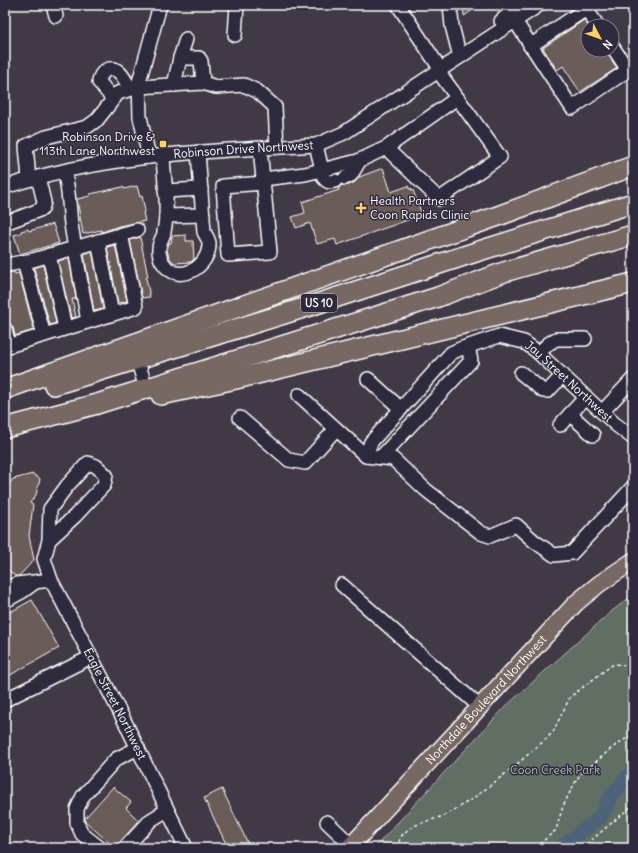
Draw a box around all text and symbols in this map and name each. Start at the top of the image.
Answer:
north arrow [580,18,620,58]
text: N [600,37,615,52]
place label: Robinson Drive & 113th Lane Northwest [39,129,155,158]
street label: Robinson Drive Northwest [173,137,314,161]
marker: Robinson Drive & 113th Lane Northwest [158,139,168,149]
place label: Health Partners Coon Rapids Clinic [370,193,469,222]
marker: Health Partners Coon Rapids Clinic [355,202,367,214]
road number: US 10 [301,294,337,312]
street label: Jay Street Northwest [522,337,616,425]
street label: Northdale Boulevard Northwest [422,632,550,767]
street label: Eagle Street Northwest [81,645,150,762]
park label: Coon Creek Park [510,762,600,777]

